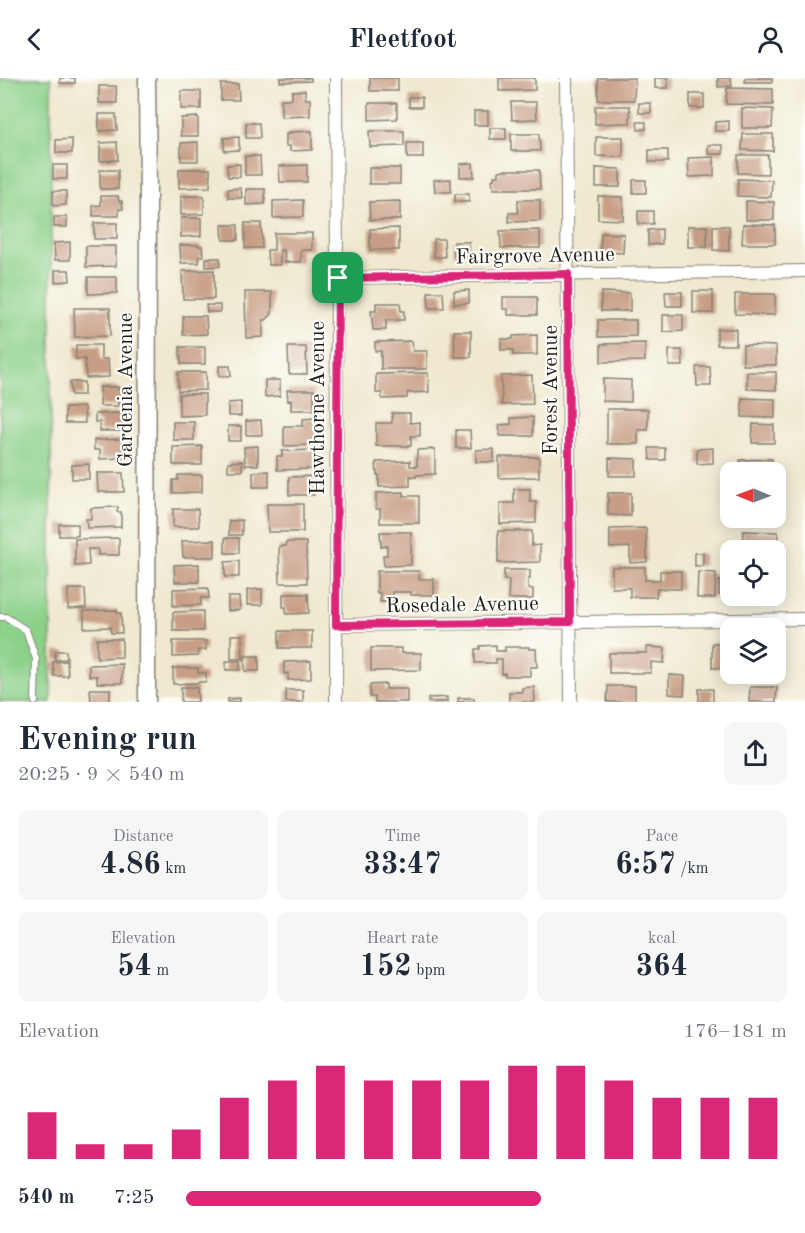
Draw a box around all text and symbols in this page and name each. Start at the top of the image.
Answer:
icon: back [18,23,51,56]
icon: person [754,23,787,56]
text: Fleetfoot [348,26,457,53]
street label: Fairgrove Avenue [455,245,615,268]
pin [312,252,363,303]
icon: arrive [321,261,354,294]
street label: Gardenia Avenue [116,313,137,467]
street label: Hawthorne Avenue [308,321,329,495]
street label: Forest Avenue [541,325,562,455]
north arrow [720,462,786,528]
map controls [720,462,786,684]
button: locate [720,540,786,606]
street label: Rosedale Avenue [385,594,539,617]
button: layers [720,618,786,684]
button: share [724,722,787,785]
text: Evening run [18,724,197,757]
text: 20:25 · 9 × 540 m [18,765,185,785]
text: Distance [113,829,173,845]
text: Time [385,829,420,845]
text: Pace [646,829,678,845]
text: 4.86 [100,850,161,880]
text: 33:47 [363,850,441,880]
text: 6:57 [615,850,676,880]
text: km [161,861,186,877]
text: /km [676,861,708,877]
text: Elevation [111,931,176,947]
text: Heart rate [367,931,438,947]
text: kcal [648,931,676,947]
text: 54 [117,952,152,982]
text: 152 [360,952,412,982]
text: 364 [636,952,688,982]
text: m [152,963,169,979]
text: bpm [412,963,445,979]
text: Elevation [18,1022,99,1042]
text: 176–181 m [684,1022,787,1042]
text: 540 m [18,1188,74,1208]
text: 7:25 [114,1188,154,1208]

